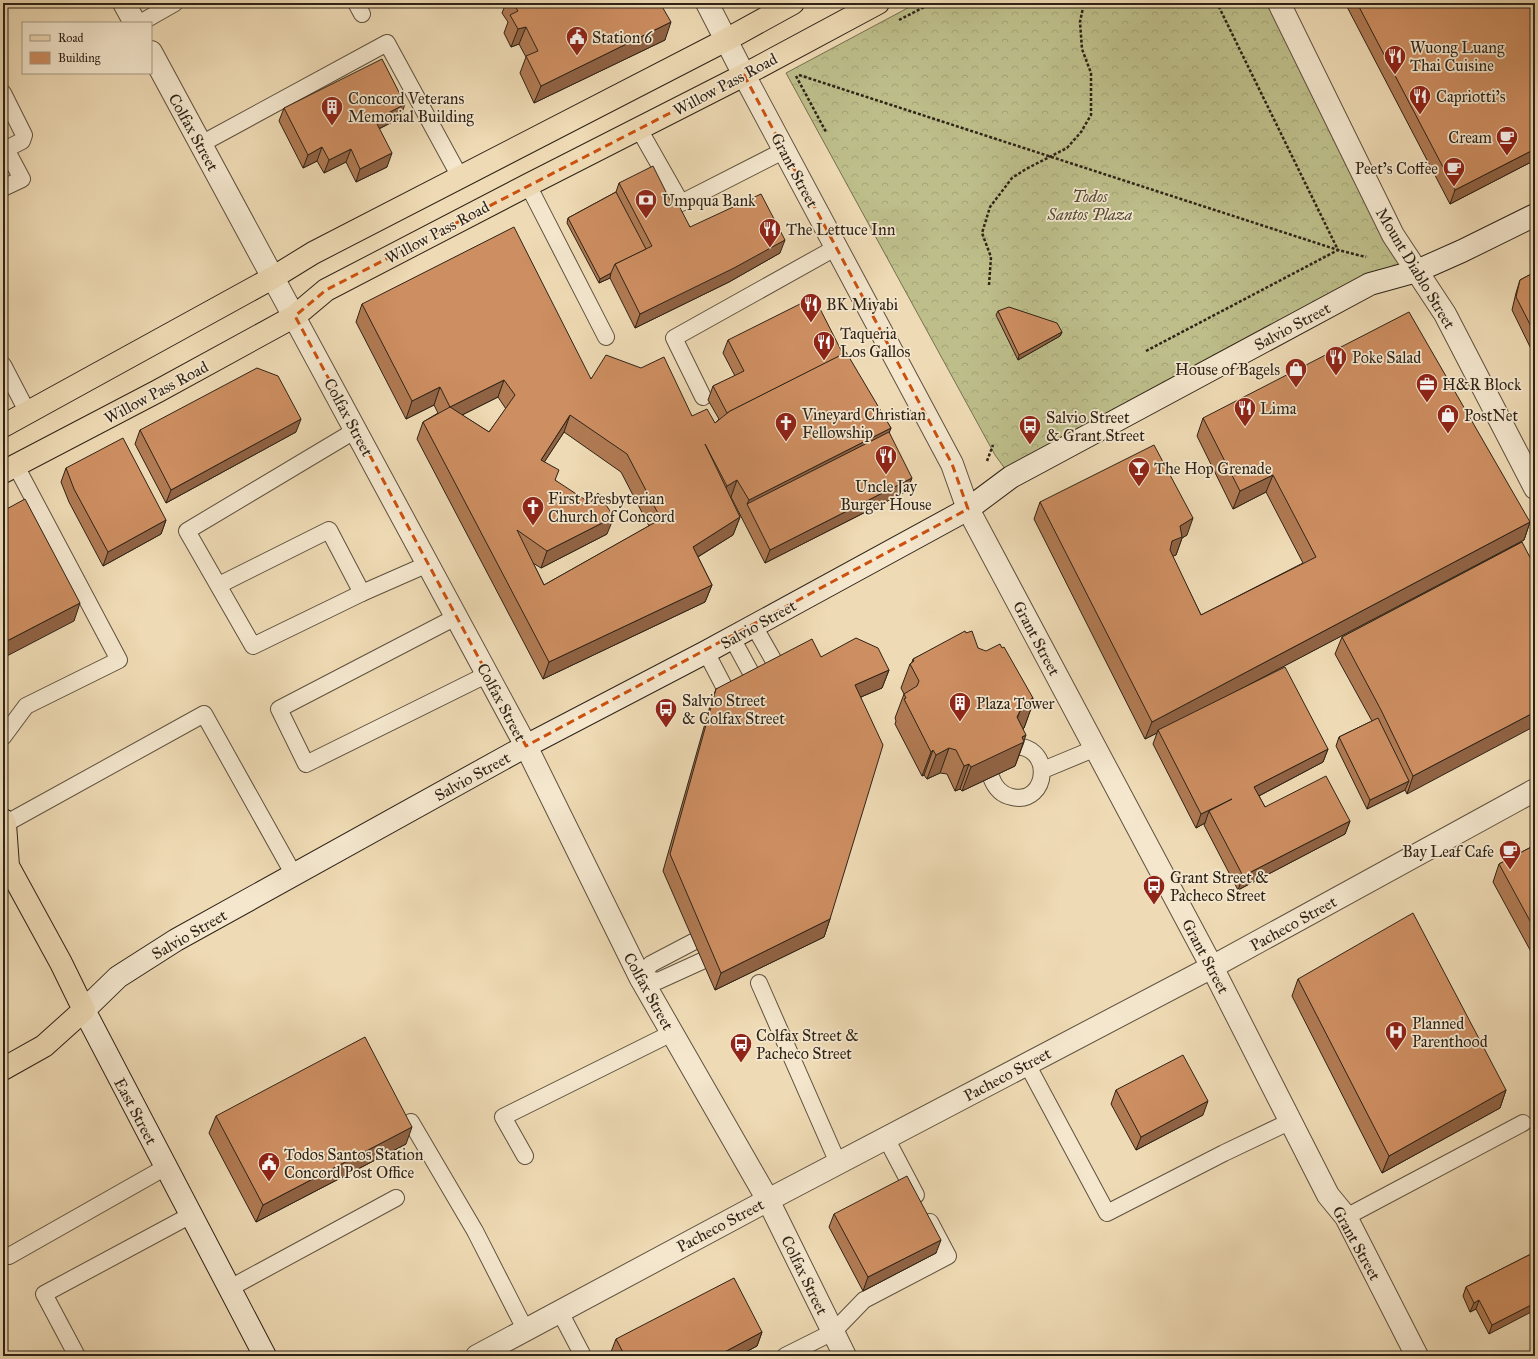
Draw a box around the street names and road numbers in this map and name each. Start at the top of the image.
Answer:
street label: Willow Pass Road [670,49,780,120]
street label: Colfax Street [164,90,223,175]
street label: Grant Street [767,130,822,211]
street label: Willow Pass Road [382,197,492,268]
street label: Mount Diablo Street [1372,204,1459,333]
street label: Salvio Street [1251,298,1334,354]
street label: Willow Pass Road [101,357,211,428]
street label: Colfax Street [320,375,377,460]
street label: Salvio Street [717,596,800,653]
street label: Grant Street [1009,598,1064,679]
street label: Colfax Street [473,660,530,745]
street label: Salvio Street [431,748,514,805]
street label: Pacheco Street [1247,892,1340,955]
street label: Salvio Street [148,905,230,964]
street label: Grant Street [1178,916,1233,997]
street label: Colfax Street [619,949,678,1034]
street label: Pacheco Street [960,1043,1054,1105]
street label: East Street [110,1075,161,1148]
street label: Pacheco Street [673,1194,767,1256]
street label: Grant Street [1328,1203,1385,1284]
street label: Colfax Street [777,1232,832,1318]

